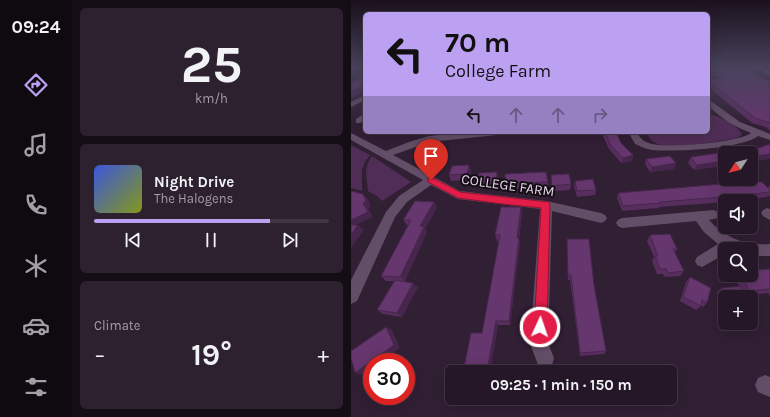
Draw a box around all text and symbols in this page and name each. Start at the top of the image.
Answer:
text: 09:24 [12,16,60,38]
text: 70 m [445,26,510,59]
icon: left [379,28,431,80]
text: 25 [181,34,242,95]
text: College Farm [445,60,551,82]
icon: directions [22,71,50,99]
text: km/h [195,91,228,106]
icon: left [463,104,485,126]
icon: ahead [505,104,527,126]
icon: ahead [547,104,569,126]
icon: right [589,104,611,126]
icon: music [22,131,50,159]
pin [414,139,448,180]
icon: arrive [420,145,442,167]
north arrow [718,146,758,186]
map controls [718,146,758,330]
street label: COLLEGE FARM [460,171,556,200]
text: Night Drive [154,173,234,191]
icon: phone [22,191,50,219]
text: The Halogens [154,191,233,206]
button: sound [718,194,758,234]
icon: previous [122,229,144,251]
icon: pause [200,229,222,251]
icon: next [279,229,301,251]
button: search [718,242,758,282]
icon: climate [22,252,50,280]
button: + [718,290,758,330]
position arrow [519,306,561,348]
icon: car [22,312,50,340]
text: Climate [94,318,140,333]
text: 19° [191,337,232,373]
text: − [94,342,106,368]
text: + [317,342,329,368]
speed limit sign: 30 [363,353,415,405]
icon: filters [22,373,50,401]
text: 09:25 · 1 min · 150 m [490,376,632,394]

